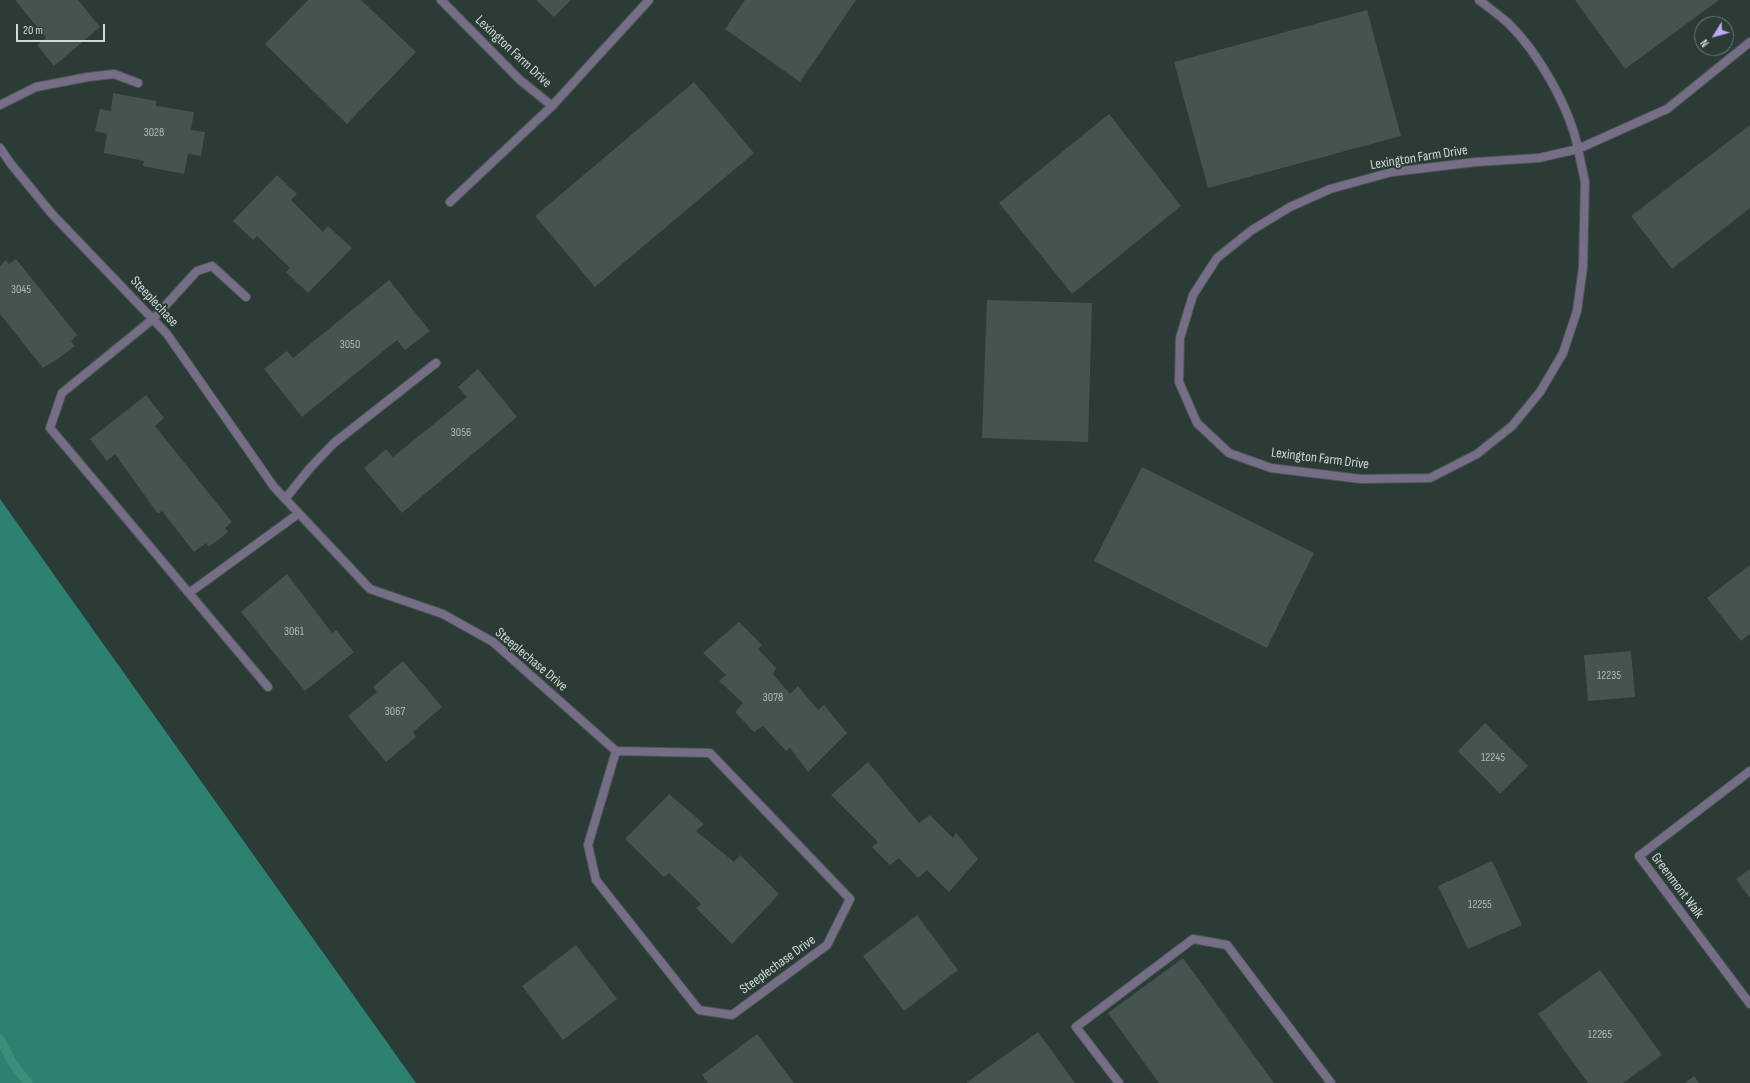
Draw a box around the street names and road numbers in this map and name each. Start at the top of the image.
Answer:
street label: Lexington Farm Drive [471,12,555,92]
street label: Lexington Farm Drive [1369,142,1469,174]
street label: Steeplechase [126,273,182,331]
street label: Lexington Farm Drive [1270,445,1370,473]
street label: Steeplechase Drive [491,625,571,695]
street label: Greenmont Walk [1647,850,1707,922]
street label: Steeplechase Drive [737,932,819,998]

